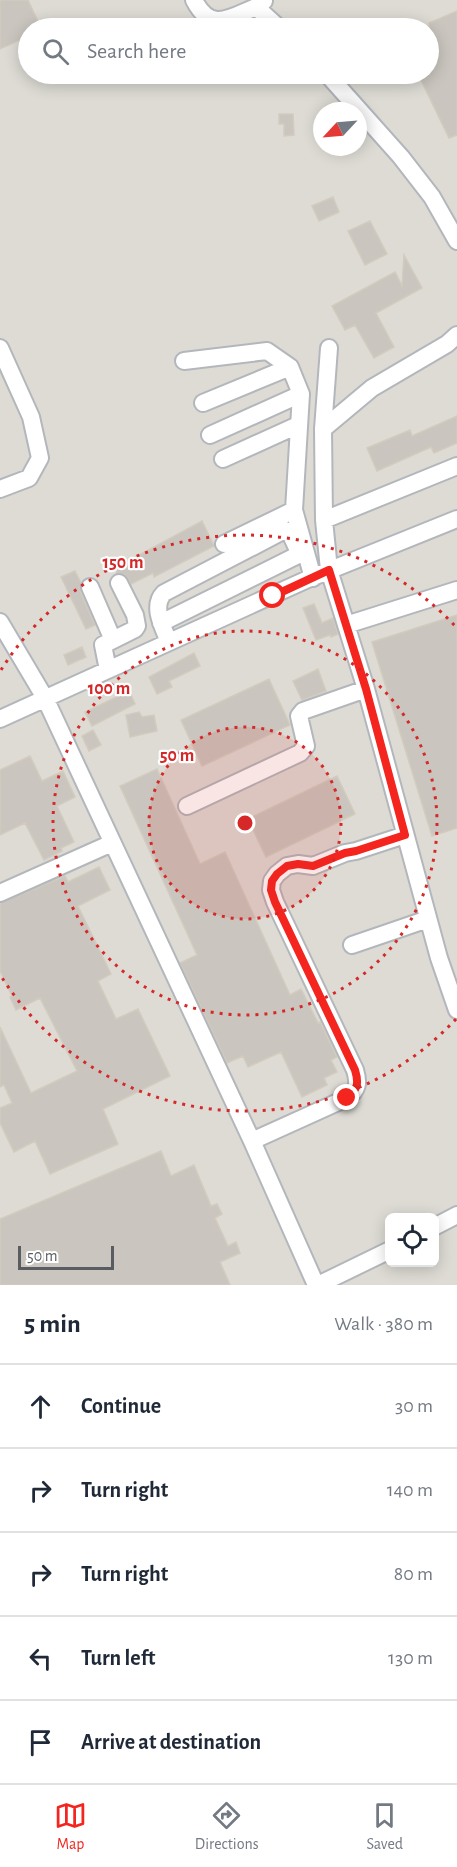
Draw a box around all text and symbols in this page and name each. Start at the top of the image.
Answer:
search box [18,18,439,84]
icon: search [39,35,72,68]
text: Search here [87,40,186,62]
north arrow [313,102,367,156]
text: 150 m [103,554,143,572]
route start [259,582,285,608]
text: 100 m [88,680,130,698]
text: 50 m [160,747,194,765]
centre of rings [235,813,255,833]
route end [333,1084,359,1110]
map controls [385,1213,439,1267]
button: locate [385,1213,439,1267]
scale bar [18,1243,114,1270]
text: 50 m [27,1248,58,1264]
text: 5 min [24,1311,81,1337]
text: Walk · 380 m [334,1314,433,1334]
icon: ahead [24,1390,57,1423]
text: Continue [81,1395,161,1417]
text: 30 m [395,1396,433,1416]
icon: right [24,1474,57,1507]
text: Turn right [81,1479,168,1501]
text: 140 m [387,1480,433,1500]
icon: right [24,1558,57,1591]
text: Turn right [81,1563,168,1585]
text: 80 m [394,1564,433,1584]
icon: left [24,1642,57,1675]
text: Turn left [81,1647,155,1669]
text: 130 m [388,1648,433,1668]
icon: arrive [24,1726,57,1759]
text: Arrive at destination [81,1731,261,1753]
tab: Map [54,1799,87,1854]
tab: Directions [195,1799,259,1854]
tab: Saved [366,1799,403,1854]

